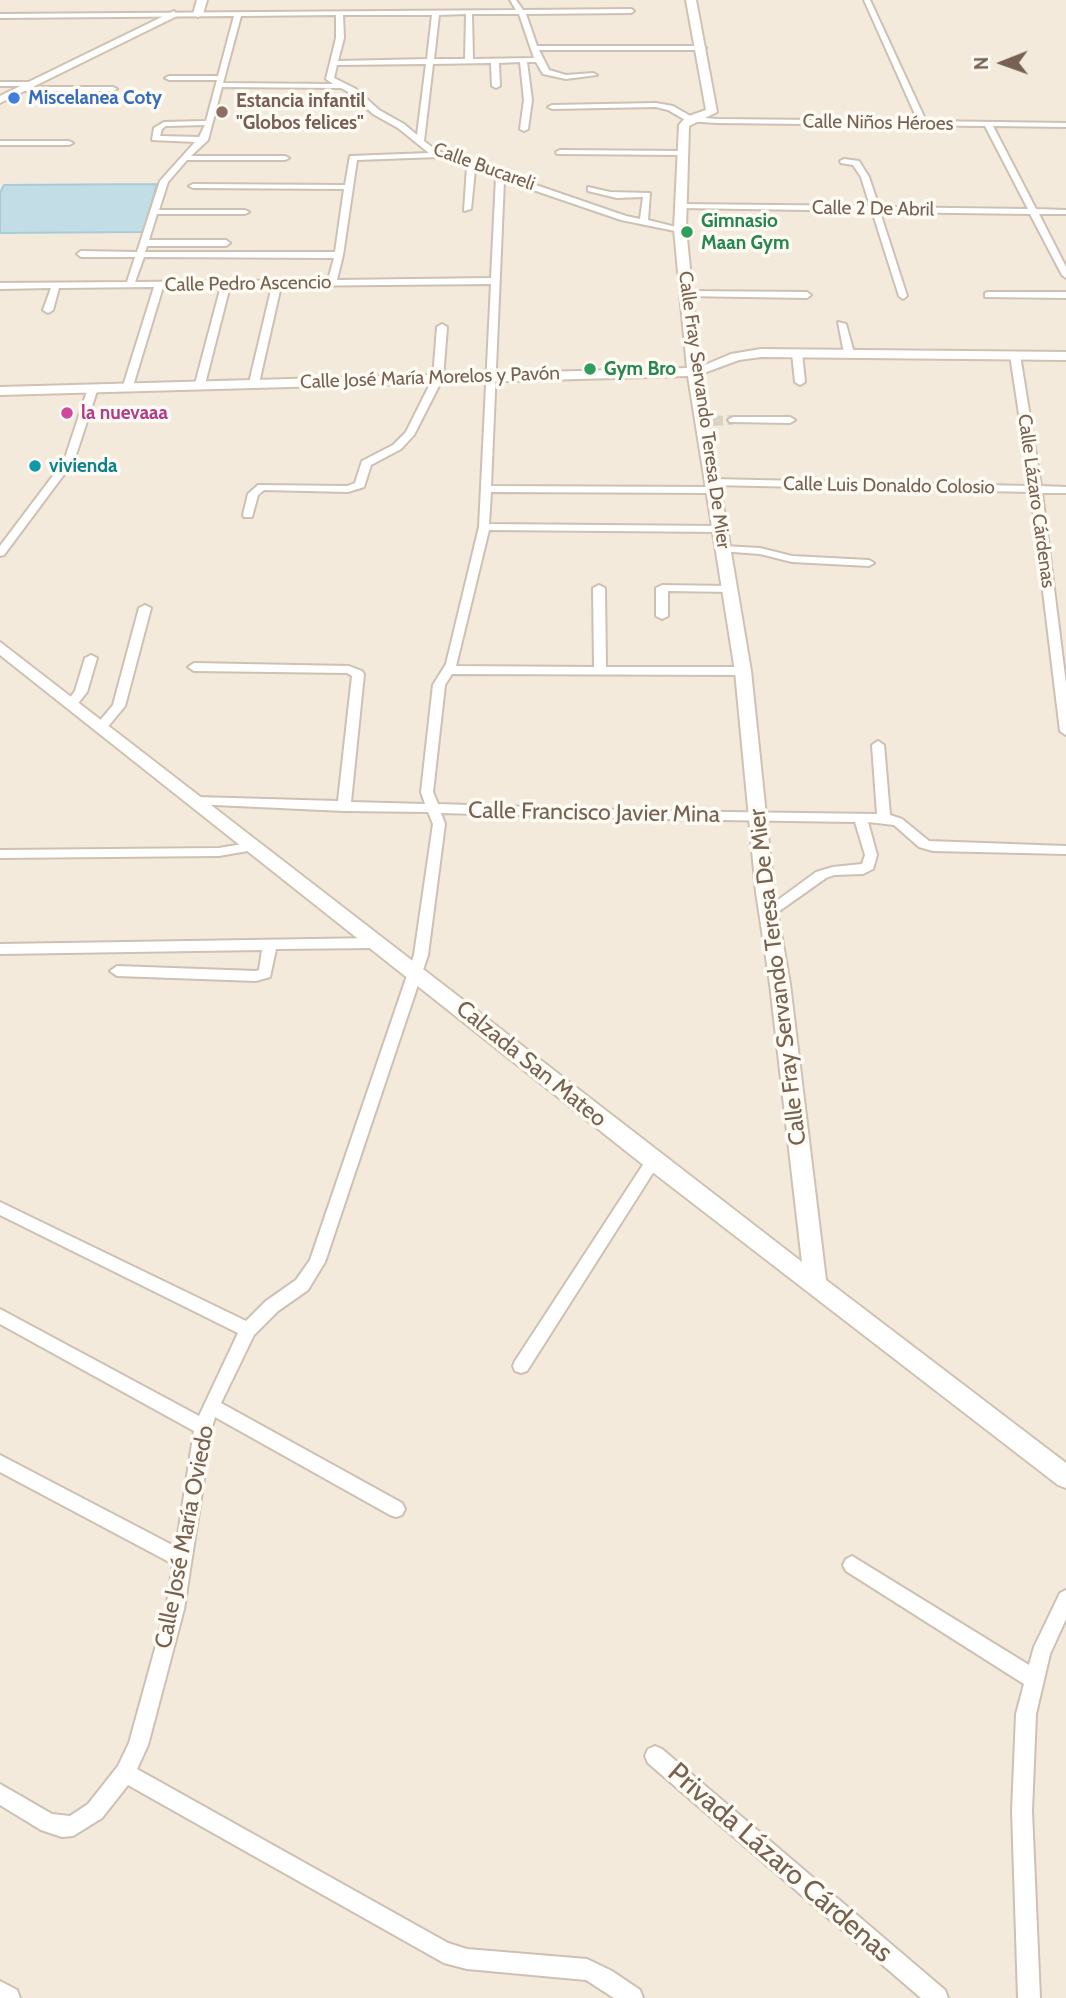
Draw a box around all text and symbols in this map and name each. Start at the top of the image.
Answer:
north arrow [968,28,1038,98]
text: N [970,56,993,70]
place label: Miscelanea Coty [28,87,162,109]
marker: Miscelanea Coty [6,90,22,106]
place label: Estancia infantil "Globos felices" [236,90,366,134]
marker: Estancia infantil "Globos felices" [214,104,230,120]
street label: Calle Niños Héroes [802,110,954,136]
street label: Calle Bucareli [430,138,538,196]
street label: Calle 2 De Abril [812,197,934,221]
place label: Gimnasio Maan Gym [701,210,790,254]
marker: Gimnasio Maan Gym [679,224,695,240]
street label: Calle Fray Servando Teresa De Mier [673,270,735,550]
street label: Calle Pedro Ascencio [165,271,331,297]
place label: Gym Bro [604,358,676,380]
marker: Gym Bro [582,361,598,377]
street label: Calle José María Morelos y Pavón [300,362,560,394]
place label: la nuevaaa [81,402,168,424]
marker: la nuevaaa [59,405,75,421]
street label: Calle Lázaro Cárdenas [1013,413,1059,589]
place label: vivienda [49,455,118,477]
marker: vivienda [27,458,43,474]
street label: Calle Luis Donaldo Colosio [783,473,995,499]
street label: Calle Francisco Javier Mina [468,797,720,829]
street label: Calle Fray Servando Teresa De Mier [744,807,812,1147]
street label: Calzada San Mateo [450,995,612,1133]
street label: Calle José María Oviedo [150,1423,220,1651]
street label: Privada Lázaro Cárdenas [661,1756,899,1970]

